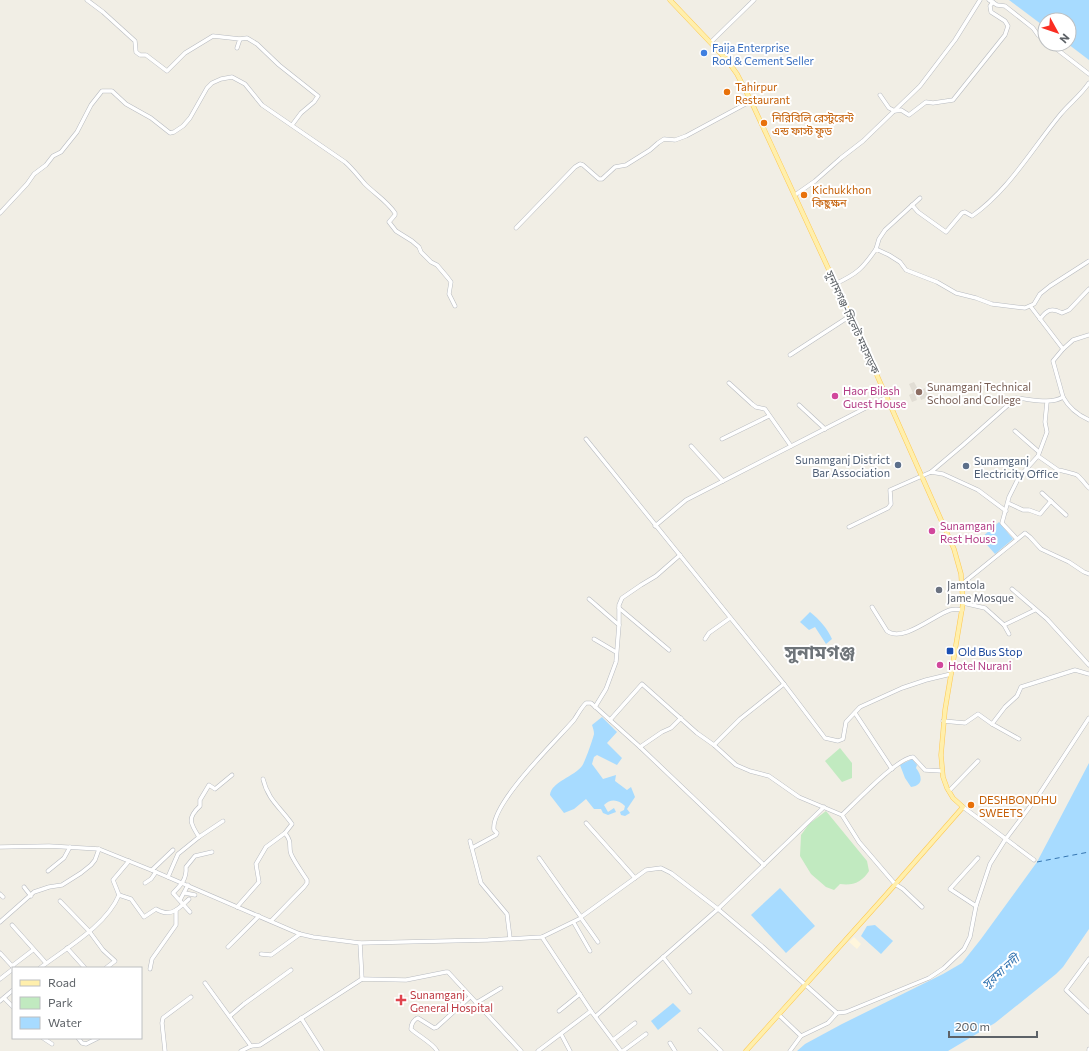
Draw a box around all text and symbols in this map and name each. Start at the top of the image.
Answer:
north arrow [1037,12,1077,52]
text: N [1057,31,1073,46]
place label: Faija Enterprise Rod & Cement Seller [712,41,815,67]
marker: Faija Enterprise Rod & Cement Seller [699,48,709,58]
place label: Tahirpur Restaurant [735,80,791,106]
marker: Tahirpur Restaurant [722,87,732,97]
place label: নিরিবিলি রেস্টুরেন্ট এন্ড ফাস্ট ফুড [771,111,855,138]
marker: নিরিবিলি রেস্টুরেন্ট এন্ড ফাস্ট ফুড [759,118,769,128]
place label: Kichukkhon কিছুক্ষন [811,183,871,209]
marker: Kichukkhon কিছুক্ষন [799,190,809,200]
street label: সুনামগঞ্জ-সিলেট মহাসড়ক [822,267,883,376]
place label: Sunamganj Technical School and College [927,380,1031,406]
place label: Haor Bilash Guest House [843,384,907,410]
marker: Sunamganj Technical School and College [914,387,924,397]
marker: Haor Bilash Guest House [830,391,840,401]
place label: Sunamganj District Bar Association [795,453,890,479]
place label: Sunamganj Electricity Office [974,454,1059,480]
marker: Sunamganj District Bar Association [893,460,903,470]
marker: Sunamganj Electricity Office [961,461,971,471]
place label: Sunamganj Rest House [940,519,996,545]
marker: Sunamganj Rest House [927,526,937,536]
place label: Jamtola Jame Mosque [947,578,1014,605]
marker: Jamtola Jame Mosque [934,585,944,595]
district label: সুনামগঞ্জ [784,640,855,664]
place label: Old Bus Stop [958,645,1022,658]
marker: Old Bus Stop [945,646,955,656]
place label: Hotel Nurani [948,659,1012,672]
marker: Hotel Nurani [935,660,945,670]
place label: DESHBONDHU SWEETS [979,793,1057,819]
marker: DESHBONDHU SWEETS [966,800,976,810]
water label: সুরমা নদী [979,949,1024,992]
legend [12,967,142,1039]
text: Road [48,975,76,989]
place label: Sunamganj General Hospital [410,988,493,1014]
marker: Sunamganj General Hospital [395,994,407,1006]
text: Park [48,995,74,1009]
scale bar [949,1013,1037,1039]
text: Water [48,1015,82,1029]
text: 200 m [955,1019,990,1033]

